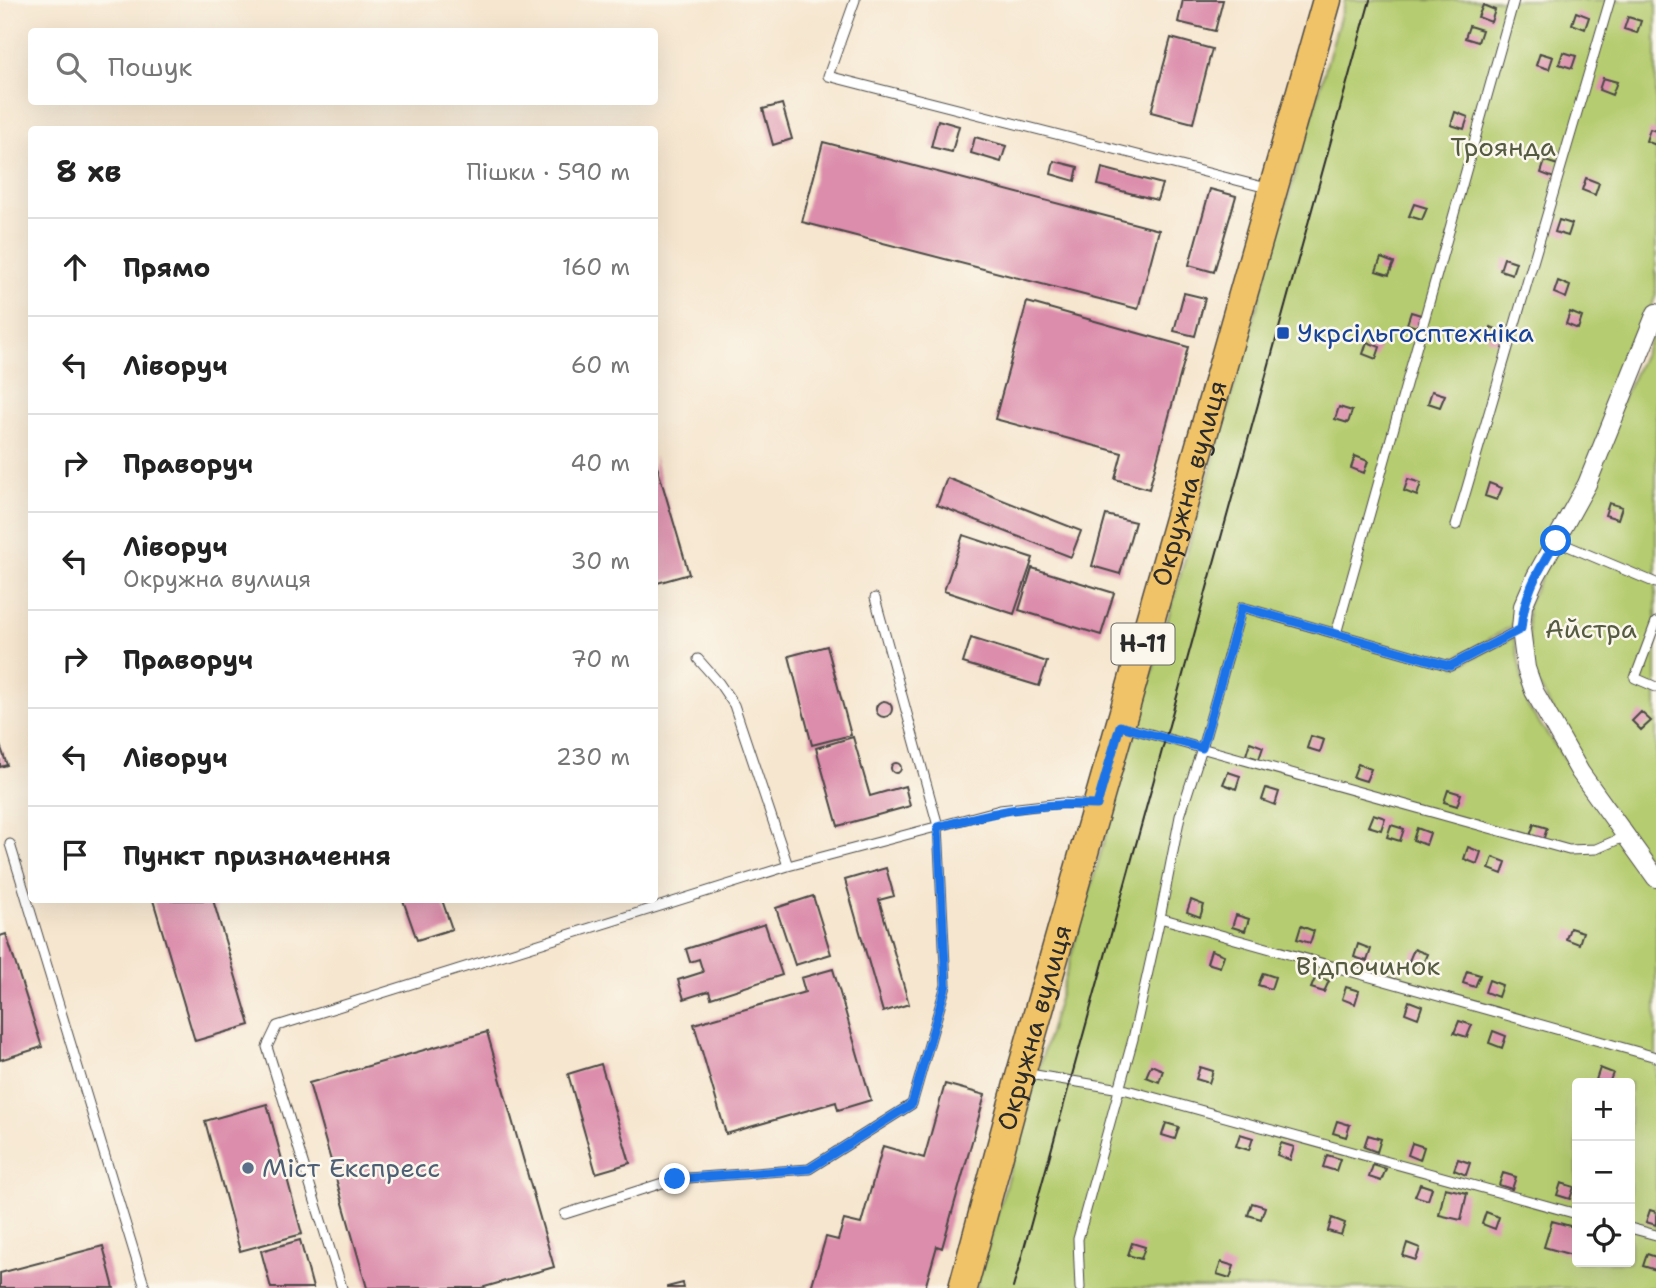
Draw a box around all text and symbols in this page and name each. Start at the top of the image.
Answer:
search box [28,28,658,105]
icon: search [52,48,90,86]
text: Пошук [108,49,192,84]
park label: Троянда [1450,129,1556,164]
text: 8 хв [56,151,121,192]
text: Пішки · 590 m [467,157,630,187]
icon: ahead [56,248,94,286]
text: Прямо [123,250,211,285]
text: 160 m [562,252,630,282]
place label: Укрсільгосптехніка [1297,315,1534,350]
marker: Укрсільгосптехніка [1275,325,1291,341]
icon: left [56,346,94,384]
text: Ліворуч [123,348,228,383]
text: 60 m [571,350,630,380]
street label: Окружна вулиця [1143,376,1235,590]
icon: right [56,444,94,482]
text: Праворуч [123,446,253,481]
text: 40 m [570,448,630,478]
route start [1540,525,1571,556]
text: Ліворуч [123,529,228,564]
icon: left [56,542,94,580]
text: 30 m [571,546,630,576]
text: Окружна вулиця [123,564,311,594]
park label: Айстра [1545,611,1637,646]
road number: Н-11 [1112,624,1174,664]
icon: right [56,640,94,678]
text: Праворуч [123,642,253,677]
text: 70 m [571,644,630,674]
icon: left [56,738,94,776]
text: Ліворуч [123,740,228,775]
text: 230 m [556,742,630,772]
icon: arrive [56,836,94,874]
text: Пункт призначення [123,838,391,873]
street label: Окружна вулиця [988,920,1079,1134]
park label: Відпочинок [1296,948,1441,983]
map controls [1572,1078,1635,1267]
button: + [1572,1078,1635,1141]
button: − [1572,1141,1635,1204]
place label: Міст Експресс [262,1150,440,1185]
marker: Міст Експресс [240,1160,256,1176]
route end [659,1163,690,1194]
button: locate [1572,1204,1635,1267]

